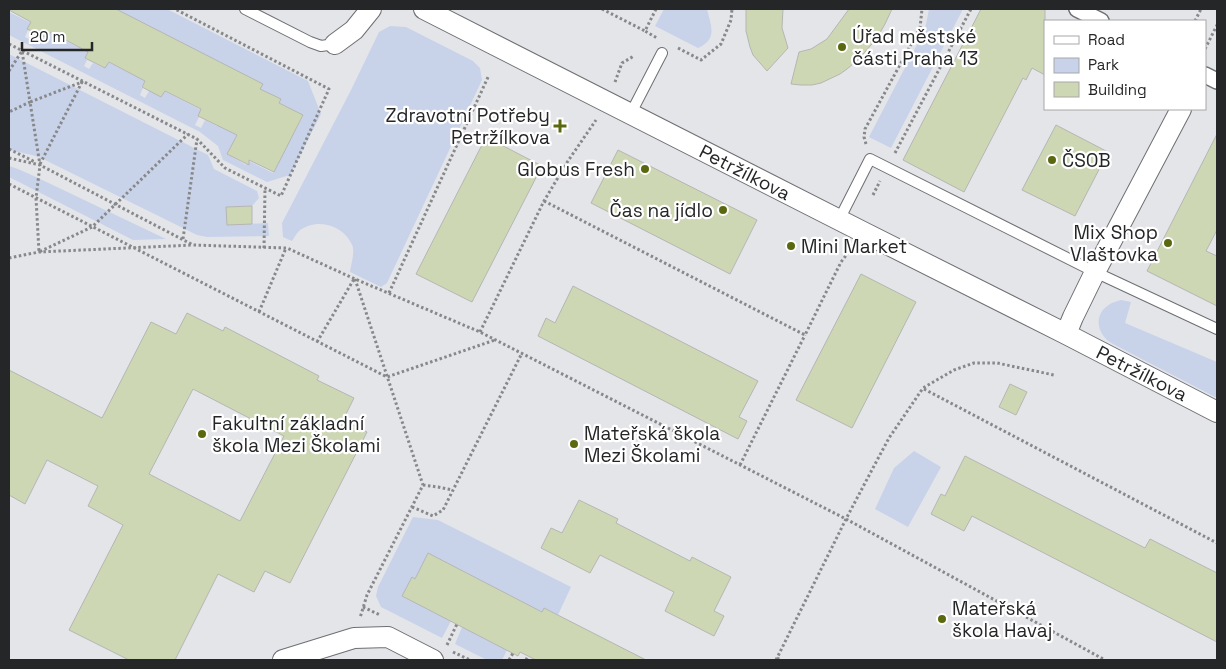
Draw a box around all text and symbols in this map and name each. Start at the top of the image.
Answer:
scale bar [22,20,92,52]
legend [1044,20,1206,110]
place label: Úřad městské části Praha 13 [852,24,978,71]
text: 20 m [30,27,65,46]
text: Road [1088,30,1125,49]
marker: Úřad městské části Praha 13 [836,41,848,53]
text: Park [1088,55,1119,74]
text: Building [1088,80,1147,99]
place label: Zdravotní Potřeby Petržílkova [386,103,550,150]
marker: Zdravotní Potřeby Petržílkova [554,120,566,132]
street label: Petržílkova [695,139,795,206]
place label: ČSOB [1062,148,1111,173]
marker: ČSOB [1046,154,1058,166]
place label: Globus Fresh [517,157,635,182]
marker: Globus Fresh [639,163,651,175]
place label: Čas na jídlo [610,198,713,223]
marker: Čas na jídlo [717,204,729,216]
place label: Mix Shop Vlaštovka [1070,220,1158,267]
place label: Mini Market [801,234,907,259]
marker: Mix Shop Vlaštovka [1162,237,1174,249]
marker: Mini Market [785,240,797,252]
street label: Petržílkova [1092,340,1192,407]
place label: Fakultní základní škola Mezi Školami [212,411,380,458]
place label: Mateřská škola Mezi Školami [584,421,720,468]
marker: Fakultní základní škola Mezi Školami [196,428,208,440]
marker: Mateřská škola Mezi Školami [568,438,580,450]
place label: Mateřská škola Havaj [952,596,1052,643]
marker: Mateřská škola Havaj [936,613,948,625]

